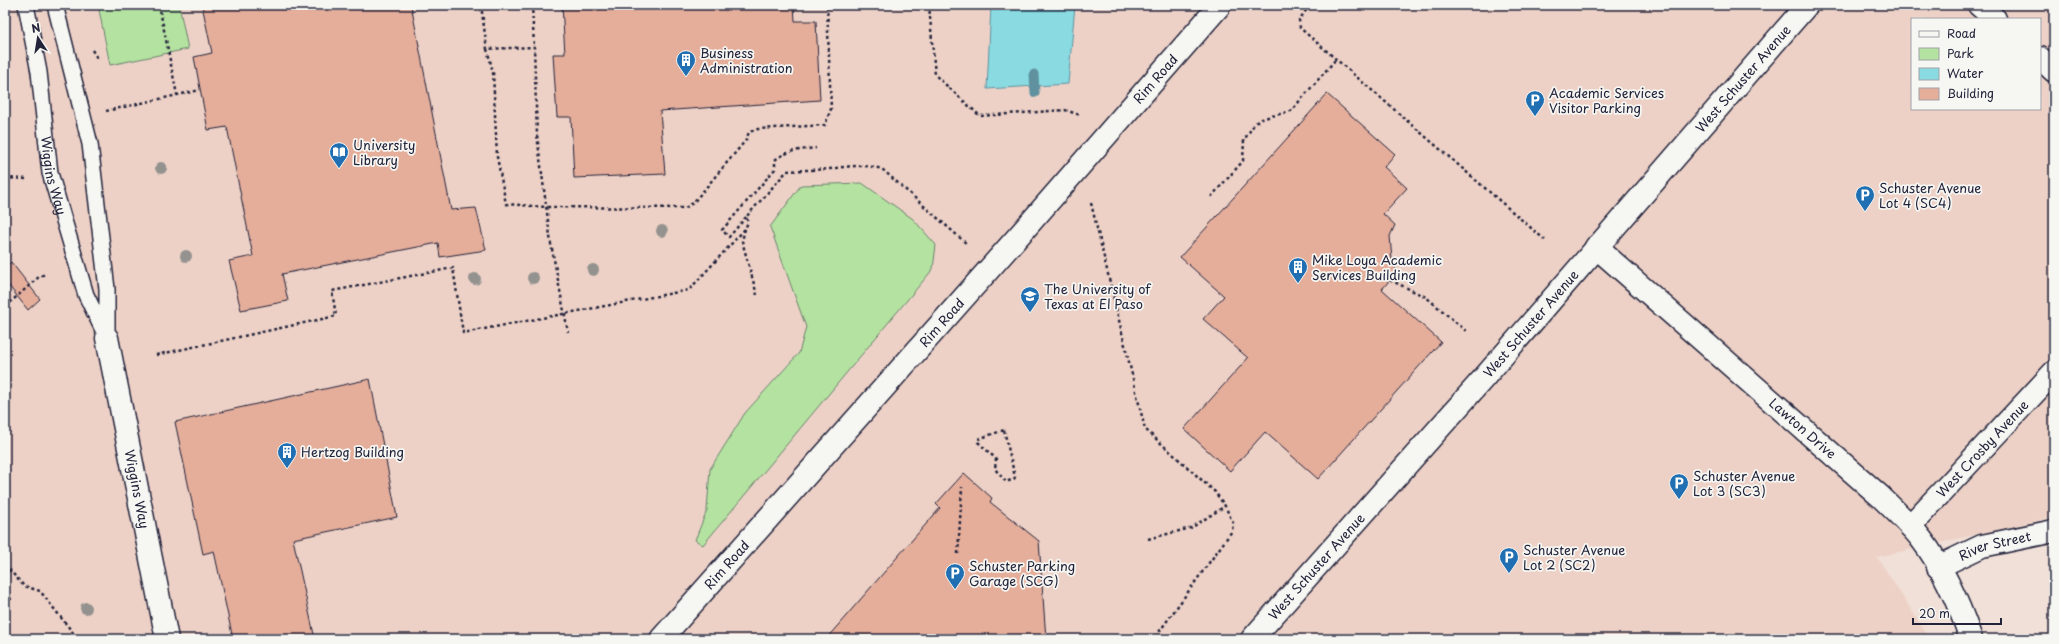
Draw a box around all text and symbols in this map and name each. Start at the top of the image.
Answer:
north arrow [18,18,58,58]
text: N [30,18,42,37]
legend [1911,18,2041,110]
street label: West Schuster Avenue [1691,20,1795,136]
text: Road [1947,24,1976,42]
place label: Business Administration [700,43,793,77]
text: Park [1947,44,1974,62]
building icon: Business Administration [675,49,697,77]
street label: Rim Road [1128,50,1182,108]
text: Water [1947,64,1984,82]
place label: Academic Services Visitor Parking [1549,83,1664,117]
text: Building [1947,84,1994,102]
parking icon: Academic Services Visitor Parking [1524,89,1546,117]
street label: Wiggins Way [37,135,72,217]
place label: University Library [353,135,415,169]
library icon: University Library [328,141,350,169]
place label: Schuster Avenue Lot 4 (SC4) [1879,178,1981,212]
parking icon: Schuster Avenue Lot 4 (SC4) [1854,184,1876,212]
place label: Mike Loya Academic Services Building [1312,250,1442,284]
building icon: Mike Loya Academic Services Building [1287,256,1309,284]
street label: West Schuster Avenue [1478,265,1583,381]
place label: The University of Texas at El Paso [1044,279,1151,313]
school or university icon: The University of Texas at El Paso [1019,285,1041,313]
street label: Rim Road [914,294,968,351]
street label: Lawton Drive [1765,393,1841,463]
street label: West Crosby Avenue [1932,395,2032,501]
building icon: Hertzog Building [276,441,298,469]
place label: Hertzog Building [301,442,404,461]
street label: Wiggins Way [120,448,155,530]
place label: Schuster Avenue Lot 3 (SC3) [1693,466,1795,500]
parking icon: Schuster Avenue Lot 3 (SC3) [1668,472,1690,500]
street label: West Schuster Avenue [1263,509,1369,624]
street label: River Street [1955,526,2032,565]
street label: Rim Road [699,536,753,593]
place label: Schuster Avenue Lot 2 (SC2) [1523,540,1625,574]
parking icon: Schuster Avenue Lot 2 (SC2) [1498,546,1520,574]
place label: Schuster Parking Garage (SCG) [969,556,1075,590]
parking icon: Schuster Parking Garage (SCG) [944,562,966,590]
scale bar [1913,600,2001,626]
text: 20 m [1919,604,1950,622]

